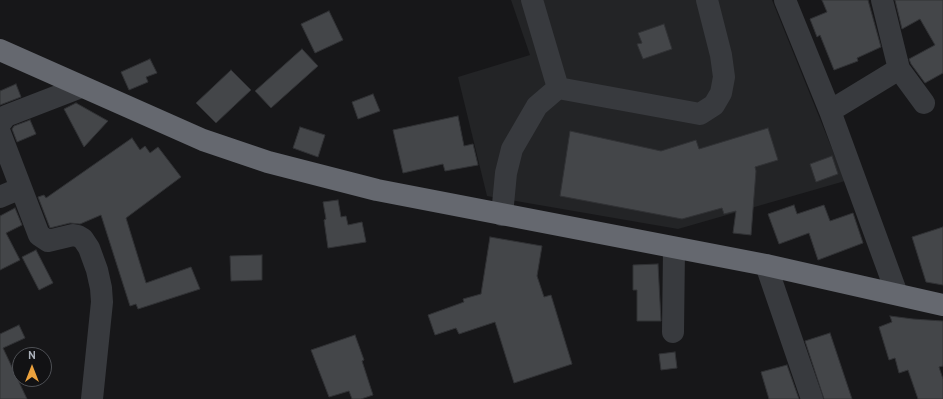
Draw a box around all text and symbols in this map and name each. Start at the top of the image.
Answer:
north arrow [12,347,52,387]
text: N [28,349,36,363]

